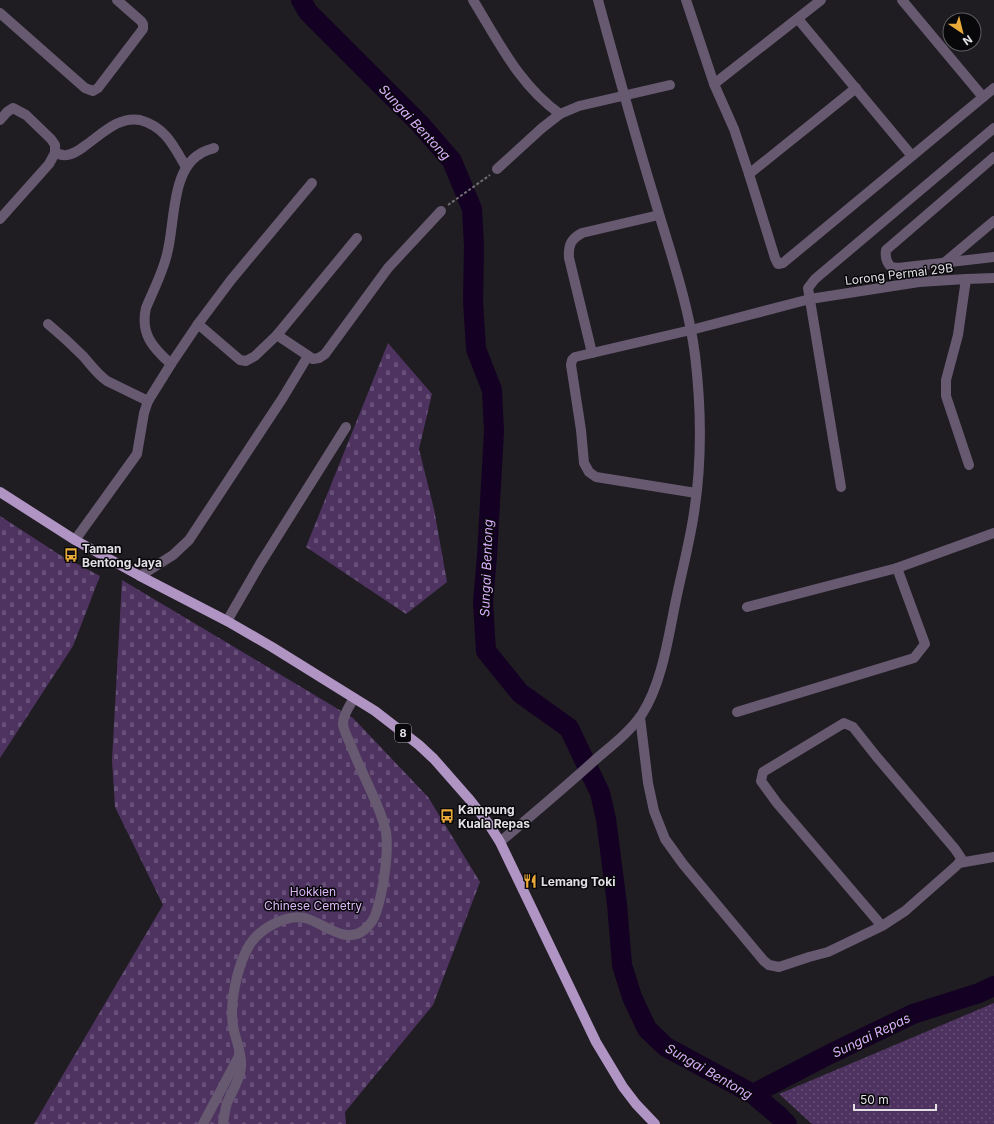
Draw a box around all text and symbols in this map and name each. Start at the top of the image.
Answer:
north arrow [942,12,982,52]
text: N [960,32,975,48]
water label: Sungai Bentong [376,81,454,163]
street label: Lorong Permai 29B [844,260,954,288]
water label: Sungai Bentong [476,519,496,617]
place label: Taman Bentong Jaya [82,541,162,570]
bus stop icon: Taman Bentong Jaya [63,547,79,563]
road number: 8 [395,724,411,742]
place label: Kampung Kuala Repas [458,802,530,831]
bus stop icon: Kampung Kuala Repas [439,808,455,824]
restaurant icon: Lemang Toki [522,873,538,889]
place label: Lemang Toki [541,874,615,889]
park label: Hokkien Chinese Cemetry [264,884,362,913]
water label: Sungai Repas [829,1009,913,1061]
water label: Sungai Bentong [663,1040,755,1102]
scale bar [854,1086,936,1112]
text: 50 m [860,1092,889,1107]

